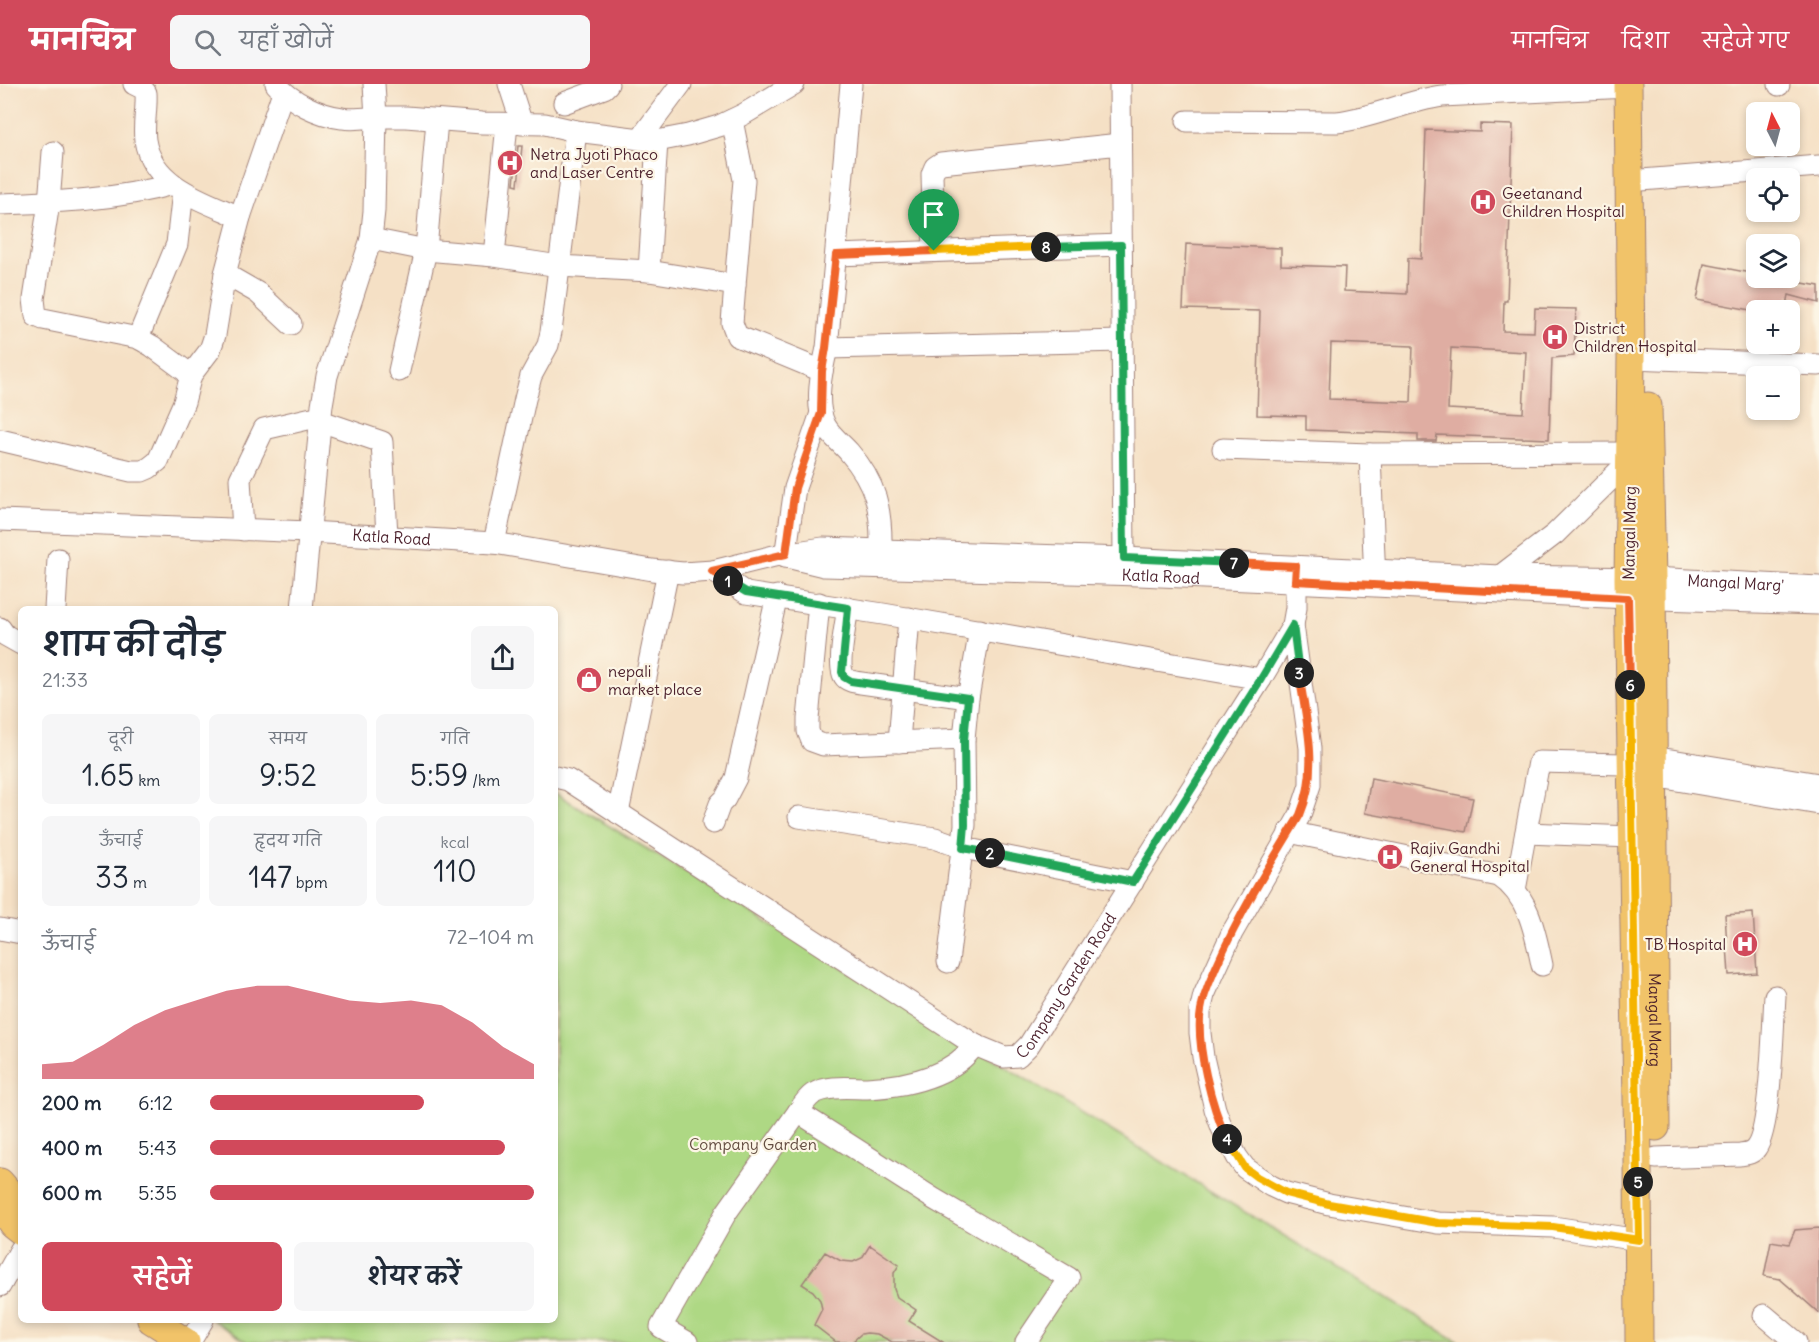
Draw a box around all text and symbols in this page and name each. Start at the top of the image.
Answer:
search box [170,15,590,69]
text: मानचित्र [30,22,134,58]
icon: search [191,26,224,59]
text: यहाँ खोजें [239,26,333,54]
text: मानचित्र [1511,27,1589,54]
text: दिशा [1622,27,1669,54]
text: सहेजे गए [1702,27,1789,54]
north arrow [1746,102,1800,156]
map controls [1746,102,1800,420]
place label: Netra Jyoti Phaco and Laser Centre [530,144,658,182]
hospital icon: Netra Jyoti Phaco and Laser Centre [495,148,525,178]
button: locate [1746,168,1800,222]
place label: Geetanand Children Hospital [1502,183,1625,221]
hospital icon: Geetanand Children Hospital [1468,187,1498,217]
pin [908,189,959,251]
icon: arrive [917,198,950,231]
pin: 8 [1031,232,1061,262]
button: layers [1746,234,1800,288]
text: 8 [1041,237,1051,257]
button: + [1746,300,1800,354]
place label: District Children Hospital [1574,318,1697,356]
hospital icon: District Children Hospital [1540,322,1570,352]
button: − [1746,366,1800,420]
street label: Mangal Marg [1618,486,1640,580]
street label: Katla Road [352,525,431,549]
pin: 7 [1219,548,1249,578]
text: 7 [1230,553,1238,573]
street label: Katla Road [1121,565,1200,588]
pin: 1 [713,566,743,596]
street label: Mangal Marg' [1687,570,1785,595]
text: 1 [725,571,731,591]
text: शाम की दौड़ [42,623,224,665]
button: share [471,626,534,689]
pin: 3 [1284,658,1314,688]
place label: nepali market place [608,661,702,699]
text: 3 [1294,663,1304,683]
shop icon: nepali market place [574,665,604,695]
text: 21:33 [42,667,88,692]
pin: 6 [1615,670,1645,700]
text: 6 [1625,675,1635,695]
text: दूरी [108,728,134,748]
text: समय [269,728,307,748]
text: गति [440,728,470,748]
text: 1.65 [82,756,134,794]
text: 9:52 [259,756,317,794]
text: 5:59 [410,756,468,794]
text: km [134,770,160,790]
text: /km [468,770,500,790]
text: ऊँचाई [100,830,142,850]
text: हृदय गति [254,830,322,850]
text: kcal [441,832,469,852]
pin: 2 [975,838,1005,868]
place label: Rajiv Gandhi General Hospital [1410,838,1530,876]
hospital icon: Rajiv Gandhi General Hospital [1375,842,1405,872]
text: 2 [986,843,994,863]
text: 110 [433,852,477,890]
text: 33 [95,858,129,896]
text: 147 [248,858,292,896]
text: m [129,872,147,892]
text: bpm [292,872,328,892]
street label: Company Garden Road [1012,909,1120,1062]
text: 72–104 m [447,924,534,949]
hospital icon: TB Hospital [1730,929,1760,959]
text: ऊँचाई [42,930,96,955]
place label: TB Hospital [1645,934,1726,954]
street label: Mangal Marg [1645,973,1666,1067]
text: 200 m [42,1090,102,1115]
text: 6:12 [138,1090,173,1115]
pin: 4 [1212,1124,1242,1154]
text: 4 [1222,1129,1232,1149]
park label: Company Garden [689,1134,817,1154]
text: 400 m [42,1135,102,1160]
text: 5:43 [138,1135,177,1160]
pin: 5 [1623,1167,1653,1197]
text: 5 [1633,1172,1643,1192]
text: 600 m [42,1180,102,1205]
text: 5:35 [138,1180,177,1205]
button: सहेजें [42,1242,282,1311]
button: शेयर करें [294,1242,534,1311]

